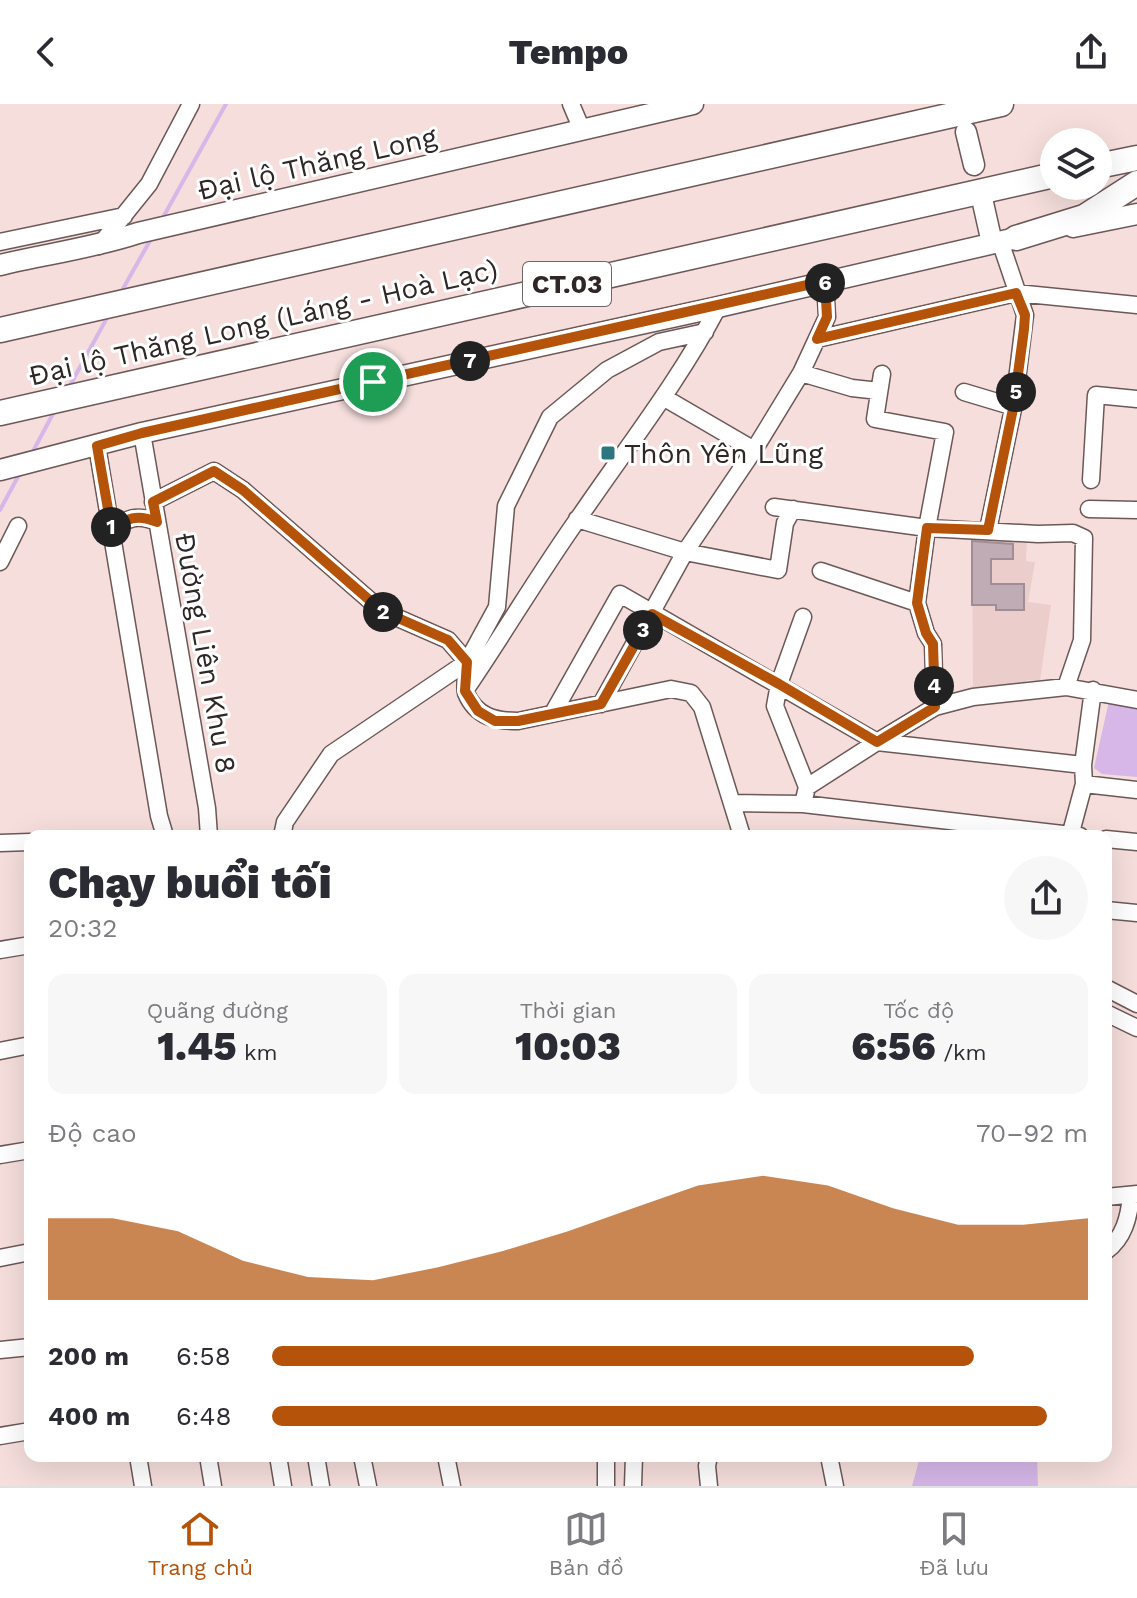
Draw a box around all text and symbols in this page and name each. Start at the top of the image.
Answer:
icon: back [24,30,68,74]
icon: share [1069,30,1113,74]
text: Tempo [509,31,628,73]
street label: Đại lộ Thăng Long [194,120,440,207]
map controls [1040,128,1112,200]
button: layers [1040,128,1112,200]
street label: Đại lộ Thăng Long (Láng - Hoà Lạc) [25,252,501,393]
road number: CT.03 [523,262,611,306]
pin: 6 [805,263,845,303]
text: 6 [818,270,832,295]
pin: 7 [450,341,490,381]
pin [339,348,407,416]
text: 7 [463,348,477,373]
icon: arrive [351,360,395,404]
pin: 5 [996,372,1036,412]
text: 5 [1010,379,1022,404]
place label: Thôn Yên Lũng [624,437,823,470]
marker: Thôn Yên Lũng [599,444,617,462]
pin: 1 [91,507,131,547]
text: 1 [106,514,116,539]
street label: Đường Liên Khu 8 [168,530,243,776]
pin: 2 [363,592,403,632]
text: 2 [376,599,390,624]
pin: 3 [623,610,663,650]
text: 3 [636,617,650,642]
pin: 4 [914,666,954,706]
text: 4 [927,673,941,698]
button: share [1004,856,1088,940]
text: Chạy buổi tối [48,857,332,909]
text: 20:32 [48,913,117,943]
text: Quãng đường [147,998,288,1023]
text: Thời gian [520,998,616,1023]
text: Tốc độ [883,998,954,1023]
text: 1.45 [157,1023,237,1070]
text: 10:03 [515,1023,621,1070]
text: 6:56 [851,1023,936,1070]
text: km [237,1040,278,1065]
text: /km [936,1040,986,1065]
text: Độ cao [48,1118,137,1148]
text: 70–92 m [976,1118,1088,1148]
text: 200 m [48,1341,129,1371]
text: 6:58 [176,1341,231,1371]
text: 400 m [48,1401,130,1431]
text: 6:48 [176,1401,231,1431]
tab: Trang chủ [148,1507,253,1580]
tab: Bản đồ [549,1507,624,1580]
tab: Đã lưu [920,1507,989,1580]

